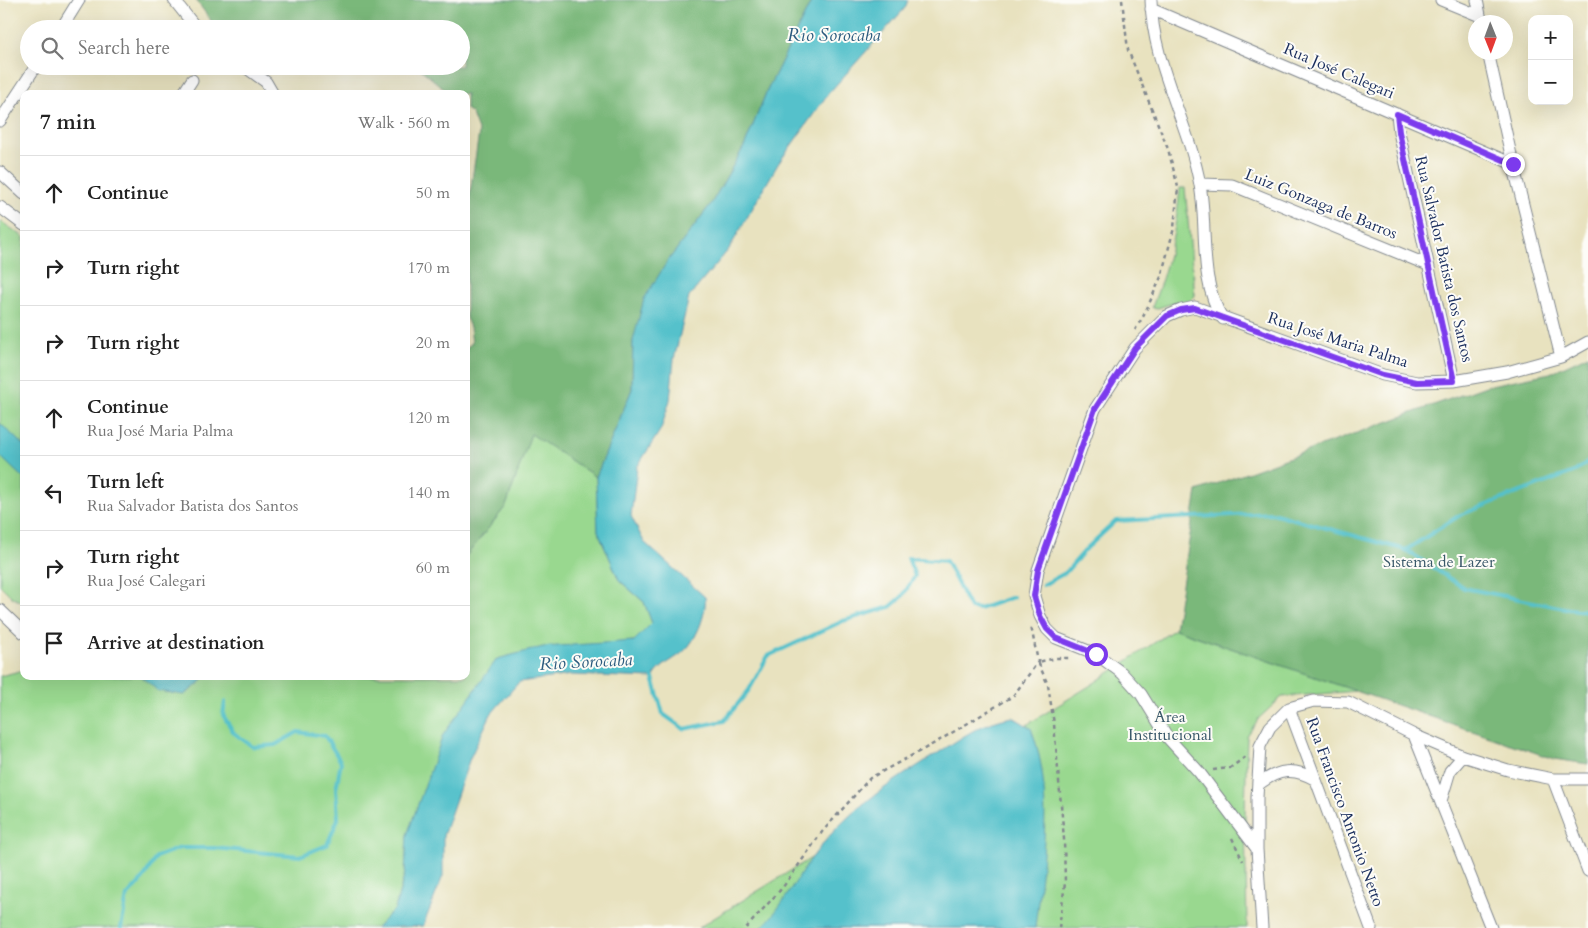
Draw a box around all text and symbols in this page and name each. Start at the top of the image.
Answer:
north arrow [1468,15,1513,60]
map controls [1528,15,1573,105]
button: + [1528,15,1573,60]
search box [20,20,470,75]
water label: Rio Sorocaba [787,23,881,48]
icon: search [38,34,66,62]
text: Search here [78,35,170,61]
street label: Rua José Calegari [1280,38,1398,105]
button: − [1528,60,1573,105]
text: 7 min [40,108,96,137]
text: Walk · 560 m [358,112,450,134]
route end [1502,153,1525,176]
street label: Rua Salvador Batista dos Santos [1410,154,1478,364]
street label: Luiz Gonzaga de Barros [1242,163,1400,245]
icon: ahead [40,179,68,207]
text: Continue [87,180,169,206]
text: 50 m [416,182,450,204]
icon: right [40,254,68,282]
text: Turn right [87,255,179,281]
text: 170 m [408,257,450,279]
street label: Rua José Maria Palma [1265,307,1411,373]
icon: right [40,329,68,357]
text: Turn right [87,330,179,356]
text: 20 m [416,332,450,354]
text: Continue [87,394,169,420]
icon: ahead [40,404,68,432]
text: 120 m [408,407,450,429]
text: Rua José Maria Palma [87,420,233,442]
text: Turn left [87,469,164,495]
icon: left [40,479,68,507]
text: 140 m [408,482,450,504]
text: Rua Salvador Batista dos Santos [87,495,298,517]
text: Turn right [87,544,179,570]
park label: Sistema de Lazer [1383,551,1495,573]
icon: right [40,554,68,582]
text: 60 m [416,557,450,579]
text: Rua José Calegari [87,570,206,592]
icon: arrive [40,629,68,657]
text: Arrive at destination [87,630,264,656]
route start [1085,643,1108,666]
water label: Rio Sorocaba [539,647,633,677]
park label: Área Institucional [1128,706,1212,746]
street label: Rua Francisco Antonio Netto [1300,714,1390,910]

